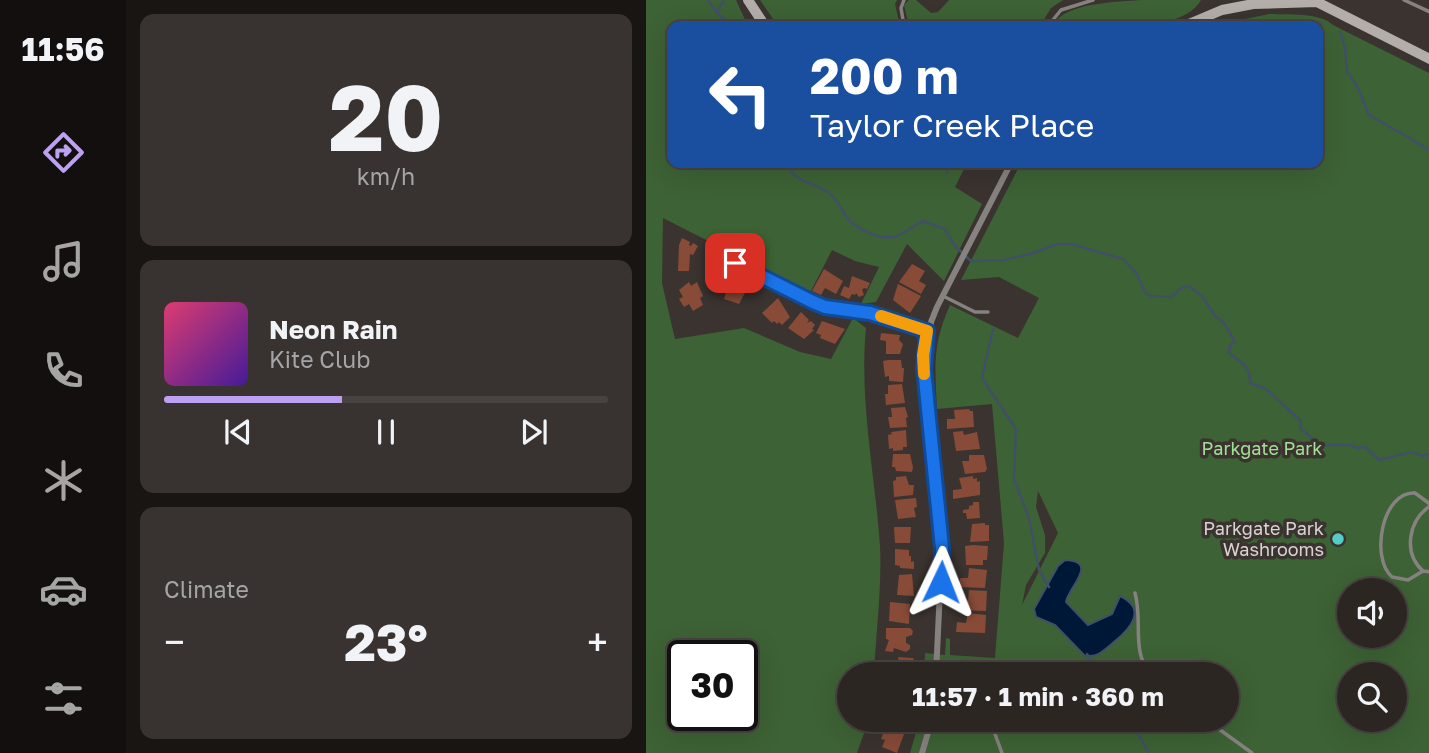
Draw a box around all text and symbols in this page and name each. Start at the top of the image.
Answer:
text: 11:56 [21,30,105,68]
text: 200 m [810,46,959,105]
icon: left [695,49,786,140]
text: 20 [329,62,443,171]
text: Taylor Creek Place [810,106,1094,144]
icon: directions [39,128,88,177]
text: km/h [357,162,415,190]
pin [705,233,765,293]
icon: music [39,237,88,286]
icon: arrive [716,244,754,282]
text: Neon Rain [269,314,398,345]
text: Kite Club [269,345,370,373]
icon: phone [39,346,88,395]
icon: previous [219,413,257,451]
icon: pause [367,413,405,451]
icon: next [515,413,553,451]
park label: Parkgate Park [1202,437,1322,459]
icon: climate [39,456,88,505]
place label: Parkgate Park Washrooms [1203,517,1324,560]
marker: Parkgate Park Washrooms [1330,531,1346,547]
position arrow [904,545,978,619]
icon: car [39,565,88,614]
text: Climate [164,575,249,603]
map controls [1337,578,1407,732]
button: sound [1337,578,1407,648]
text: 23° [344,610,428,672]
text: − [164,619,185,664]
text: + [587,619,608,664]
speed limit sign: 30 [667,640,758,731]
button: search [1337,662,1407,732]
icon: filters [39,674,88,723]
text: 11:57 · 1 min · 360 m [912,681,1164,712]

